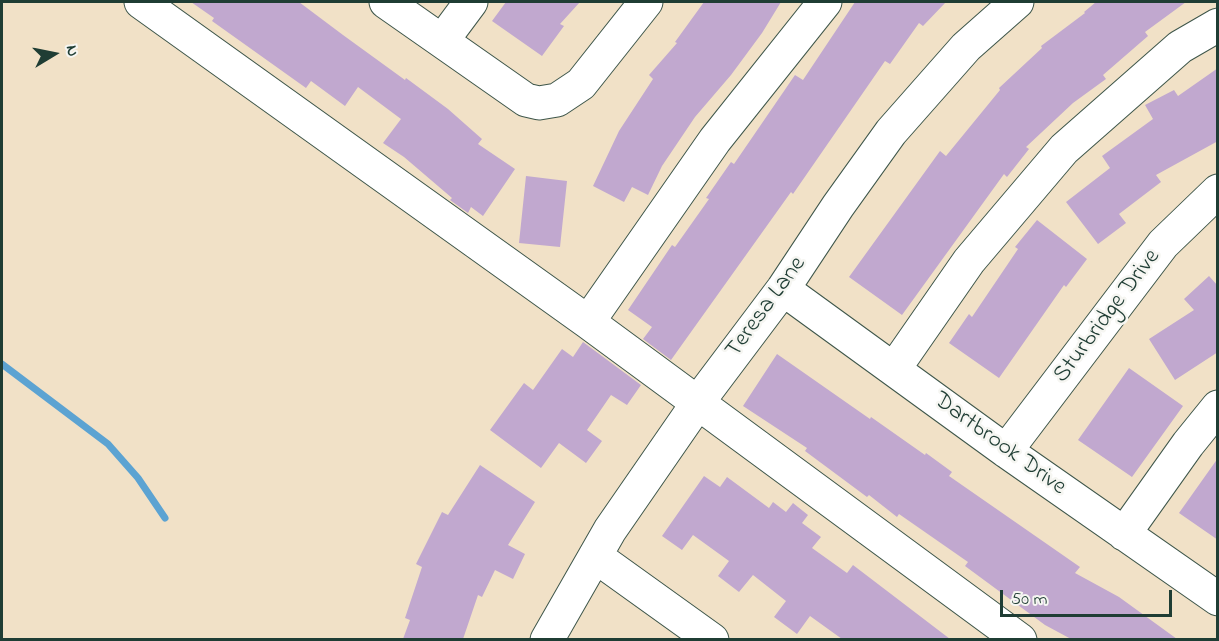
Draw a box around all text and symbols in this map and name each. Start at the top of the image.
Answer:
north arrow [24,24,84,84]
text: N [59,43,84,58]
street label: Sturbridge Drive [1048,244,1168,390]
street label: Teresa Lane [721,252,813,364]
street label: Dartbrook Drive [927,387,1071,503]
scale bar [1003,578,1176,616]
text: 50 m [1011,587,1048,613]

